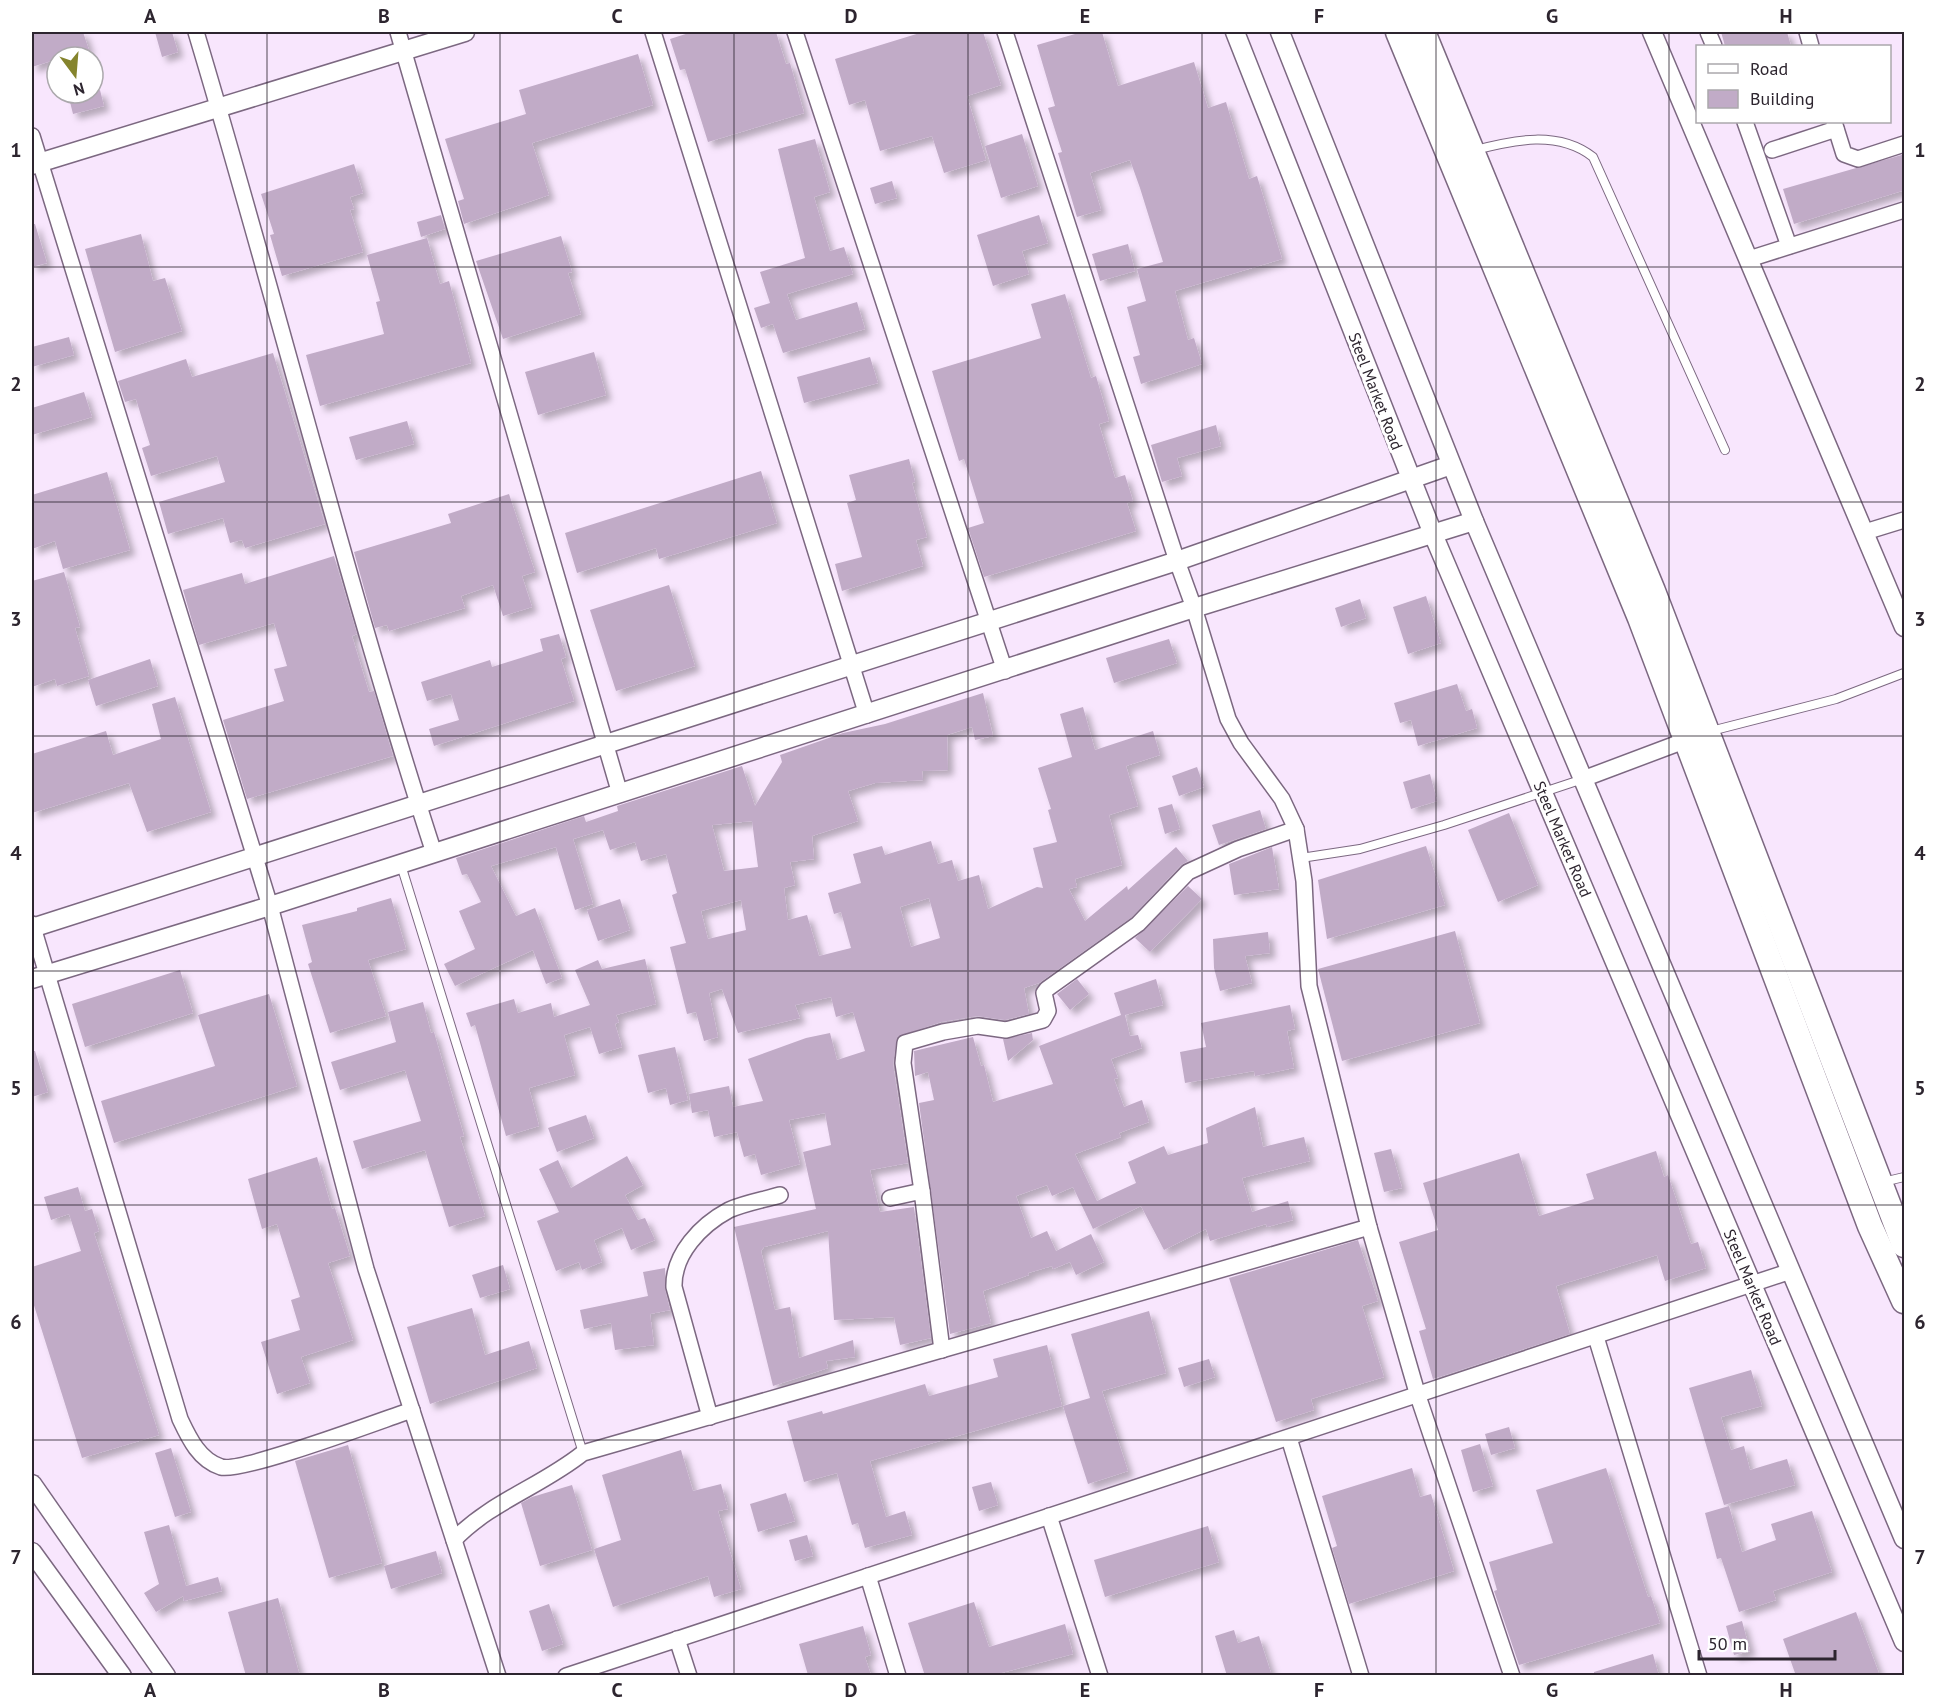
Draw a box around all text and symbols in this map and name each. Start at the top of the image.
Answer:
text: A [144,3,157,29]
text: B [378,3,390,29]
text: C [611,3,623,29]
text: D [845,3,858,29]
text: E [1080,3,1090,29]
text: F [1314,3,1324,29]
text: G [1546,3,1558,29]
text: H [1779,3,1793,29]
north arrow [45,45,105,105]
legend [1696,45,1891,123]
text: Road [1750,57,1788,80]
text: N [71,78,87,100]
text: Building [1750,87,1814,110]
text: 1 [10,137,22,163]
text: 1 [1914,137,1926,163]
street label: Steel Market Road [1344,330,1408,452]
text: 2 [10,371,22,397]
text: 2 [1914,371,1926,397]
text: 3 [10,606,22,632]
text: 3 [1914,606,1926,632]
street label: Steel Market Road [1530,778,1596,900]
text: 4 [10,840,22,866]
text: 4 [1914,840,1926,866]
text: 5 [10,1075,22,1101]
text: 5 [1914,1075,1926,1101]
street label: Steel Market Road [1720,1226,1786,1348]
text: 6 [10,1309,22,1335]
text: 6 [1914,1309,1926,1335]
text: 7 [10,1544,22,1570]
text: 7 [1914,1544,1926,1570]
scale bar [1699,1623,1836,1661]
text: 50 m [1708,1632,1747,1655]
text: A [144,1677,157,1703]
text: B [378,1677,390,1703]
text: C [611,1677,623,1703]
text: D [845,1677,858,1703]
text: E [1080,1677,1090,1703]
text: F [1314,1677,1324,1703]
text: G [1546,1677,1558,1703]
text: H [1779,1677,1793,1703]

